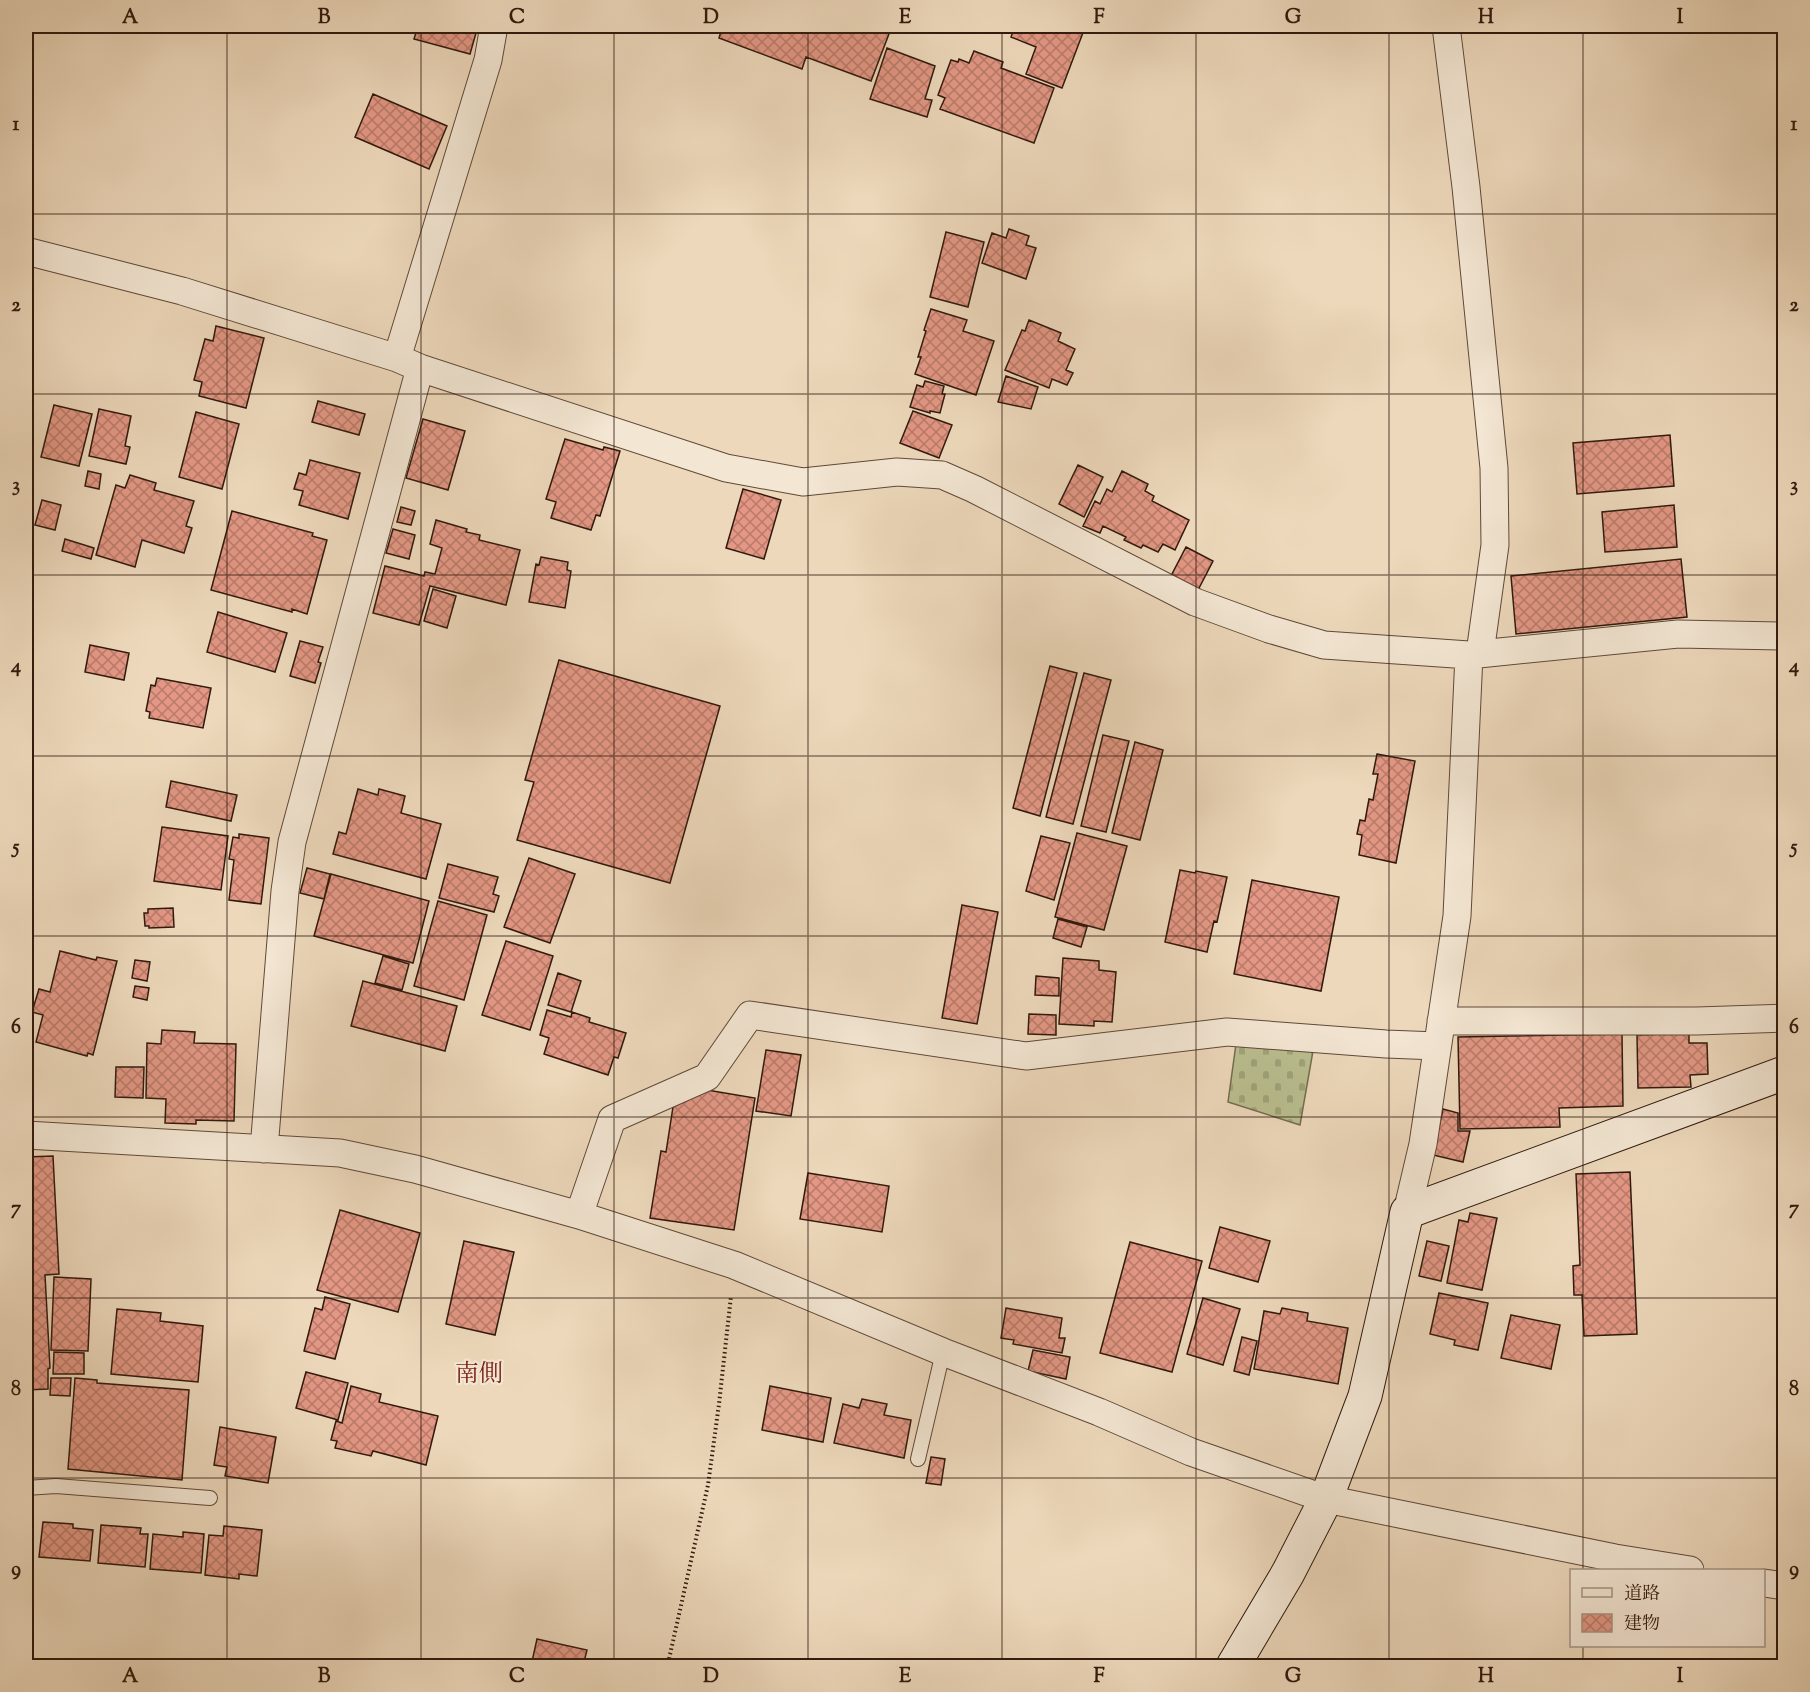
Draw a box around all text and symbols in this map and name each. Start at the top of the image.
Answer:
text: A [122,4,139,33]
text: B [318,4,331,33]
text: C [509,4,525,33]
text: D [703,4,719,33]
text: E [899,4,912,33]
text: F [1093,4,1105,33]
text: G [1285,4,1302,33]
text: H [1478,4,1494,33]
text: I [1677,4,1684,33]
text: 1 [13,111,20,140]
text: 1 [1791,111,1798,140]
text: 2 [11,292,21,321]
text: 2 [1789,292,1799,321]
text: 3 [12,472,20,501]
text: 3 [1790,472,1798,501]
text: 4 [10,653,21,682]
text: 4 [1788,653,1799,682]
text: 5 [11,834,20,863]
text: 5 [1789,834,1798,863]
text: 6 [11,1014,21,1043]
text: 6 [1789,1014,1799,1043]
text: 7 [11,1195,22,1224]
text: 7 [1789,1195,1800,1224]
district label: 南側 [455,1358,503,1392]
text: 8 [11,1376,21,1405]
text: 8 [1789,1376,1799,1405]
text: 9 [11,1556,21,1585]
text: 9 [1789,1556,1799,1585]
legend [1570,1569,1765,1647]
text: 道路 [1624,1582,1660,1608]
text: 建物 [1624,1612,1660,1638]
text: A [122,1663,139,1692]
text: B [318,1663,331,1692]
text: C [509,1663,525,1692]
text: D [703,1663,719,1692]
text: E [899,1663,912,1692]
text: F [1093,1663,1105,1692]
text: G [1285,1663,1302,1692]
text: H [1478,1663,1494,1692]
text: I [1677,1663,1684,1692]

